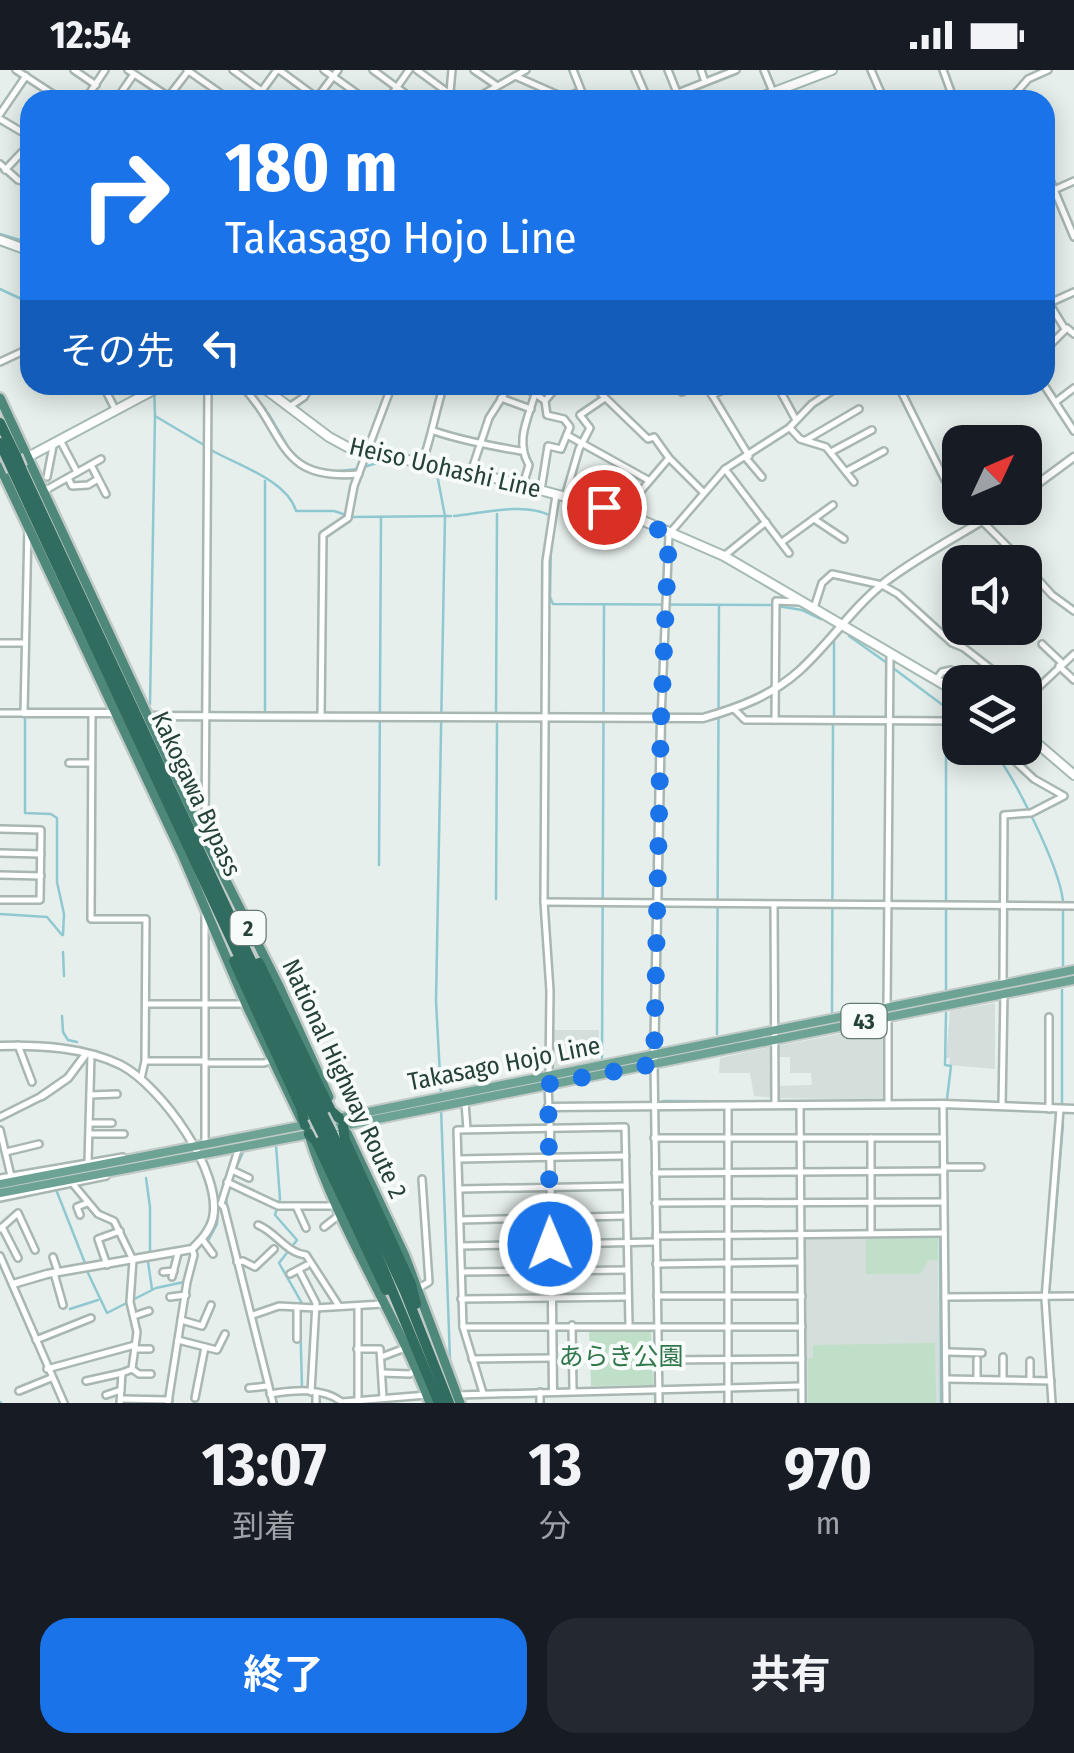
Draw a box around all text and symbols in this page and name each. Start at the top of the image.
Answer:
text: 12:54 [50,12,131,58]
text: 180 m [225,126,398,210]
icon: right [60,130,190,260]
text: Takasago Hojo Line [225,211,577,265]
icon: left [194,320,249,375]
text: その先 [60,328,174,374]
north arrow [942,425,1042,525]
map controls [942,425,1042,765]
street label: Heiso Uohashi Line [346,431,544,505]
pin [562,465,647,550]
icon: arrive [577,480,632,535]
button: sound [942,545,1042,645]
button: layers [942,665,1042,765]
street label: Kakogawa Bypass [145,707,247,881]
road number: 2 [230,911,266,945]
street label: National Highway Route 2 [275,955,413,1203]
road number: 43 [842,1004,886,1038]
street label: Takasago Hojo Line [405,1031,603,1097]
position arrow [498,1192,602,1296]
park label: あらき公園 [558,1342,684,1372]
text: 13:07 [202,1429,327,1501]
text: 13 [528,1429,582,1501]
text: 970 [784,1433,872,1505]
text: m [816,1504,840,1542]
text: 到着 [232,1507,296,1545]
text: 分 [539,1507,571,1545]
button: 終了 [40,1618,527,1733]
button: 共有 [547,1618,1034,1733]

